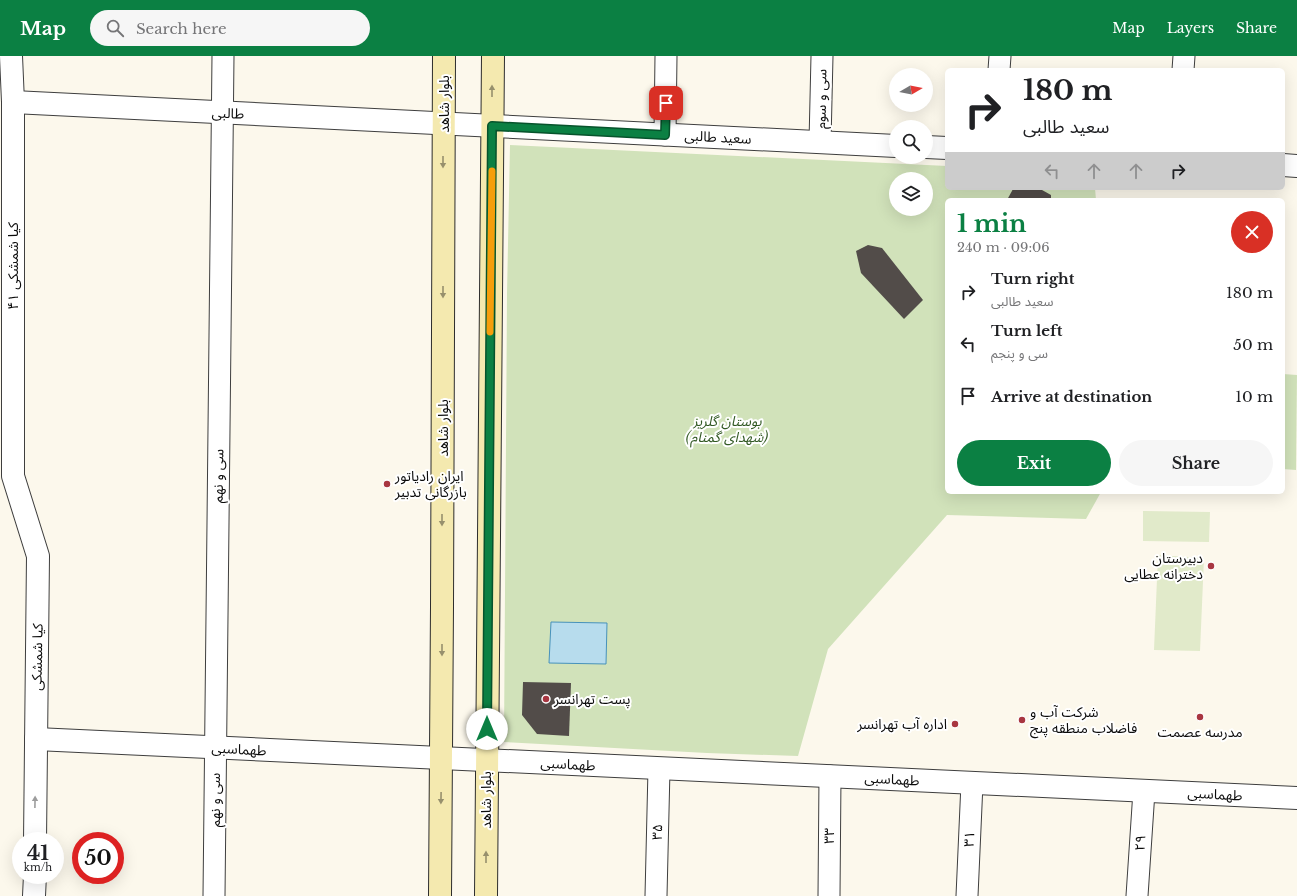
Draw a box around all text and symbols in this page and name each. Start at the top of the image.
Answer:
search box [90,10,370,46]
text: Map [20,17,66,40]
icon: search [104,17,126,39]
text: Search here [136,19,227,38]
text: Map [1112,19,1145,37]
text: Layers [1167,19,1214,37]
text: Share [1236,19,1277,37]
north arrow [889,68,933,112]
map controls [889,68,933,216]
street label: سی و سوم [811,69,833,129]
text: 180 m [1023,73,1113,108]
street label: بلوار شاهد [435,75,453,133]
icon: right [957,84,1009,136]
one-way arrow [489,85,496,97]
pin [649,86,683,120]
icon: arrive [655,92,677,114]
street label: طالبی [211,103,245,123]
text: سعید طالبی [1023,116,1109,138]
button: search [889,120,933,164]
street label: سعید طالبی [684,126,752,148]
one-way arrow [440,156,446,169]
icon: left [1041,160,1063,182]
icon: ahead [1083,160,1105,182]
icon: ahead [1125,160,1147,182]
icon: right [1167,160,1189,182]
button: layers [889,172,933,216]
text: 1 min [957,209,1027,238]
button: close [1231,211,1273,253]
street label: ۴۱ کیا شمشکی [4,222,22,310]
text: 240 m · 09:06 [957,239,1050,256]
text: Turn right [991,269,1074,288]
icon: right [957,281,979,303]
text: 180 m [1226,283,1273,302]
one-way arrow [440,286,446,299]
text: سعید طالبی [991,293,1053,310]
text: Turn left [991,321,1062,340]
icon: left [957,333,979,355]
text: 50 m [1233,335,1273,354]
text: سی و پنجم [991,345,1048,362]
icon: arrive [957,385,979,407]
text: Arrive at destination [991,387,1152,406]
text: 10 m [1235,387,1273,406]
street label: بلوار شاهد [434,399,452,457]
park label: بوستان گلریز (شهدای گمنام) [686,412,768,448]
button: Exit [957,440,1111,486]
button: Share [1119,440,1273,486]
street label: سی و نهم [209,449,229,503]
place label: ایران رادیاتور بازرگانی تدبیر [394,467,467,501]
marker: ایران رادیاتور بازرگانی تدبیر [382,479,392,489]
one-way arrow [439,514,445,527]
place label: دبیرستان دخترانه عطایی [1124,549,1203,583]
marker: دبیرستان دخترانه عطایی [1206,561,1216,571]
street label: کیا شمشکی [27,623,47,691]
one-way arrow [439,644,445,657]
place label: پست تهرانسر [553,690,630,709]
marker: پست تهرانسر [541,694,551,704]
place label: شرکت آب و فاضلاب منطقه پنج [1030,703,1137,739]
position arrow [466,708,508,750]
marker: مدرسه عصمت [1195,712,1205,722]
place label: اداره آب تهرانسر [856,715,947,733]
marker: شرکت آب و فاضلاب منطقه پنج [1017,715,1027,725]
marker: اداره آب تهرانسر [950,719,960,729]
place label: مدرسه عصمت [1157,723,1243,741]
street label: طهماسبی [211,739,267,759]
street label: طهماسبی [540,754,596,774]
street label: طهماسبی [864,769,920,789]
street label: بلوار شاهد [477,771,495,829]
street label: سی و نهم [206,773,226,827]
street label: طهماسبی [1187,784,1243,804]
one-way arrow [438,792,444,805]
one-way arrow [32,795,38,808]
street label: ۳۵ [648,824,666,840]
street label: ۳۳ [820,828,838,844]
street label: ۳۱ [960,831,978,847]
speed limit sign: 50 [72,832,124,884]
street label: ۲۹ [1131,835,1149,851]
text: 41 [27,841,49,865]
one-way arrow [483,850,489,863]
text: km/h [24,861,52,874]

